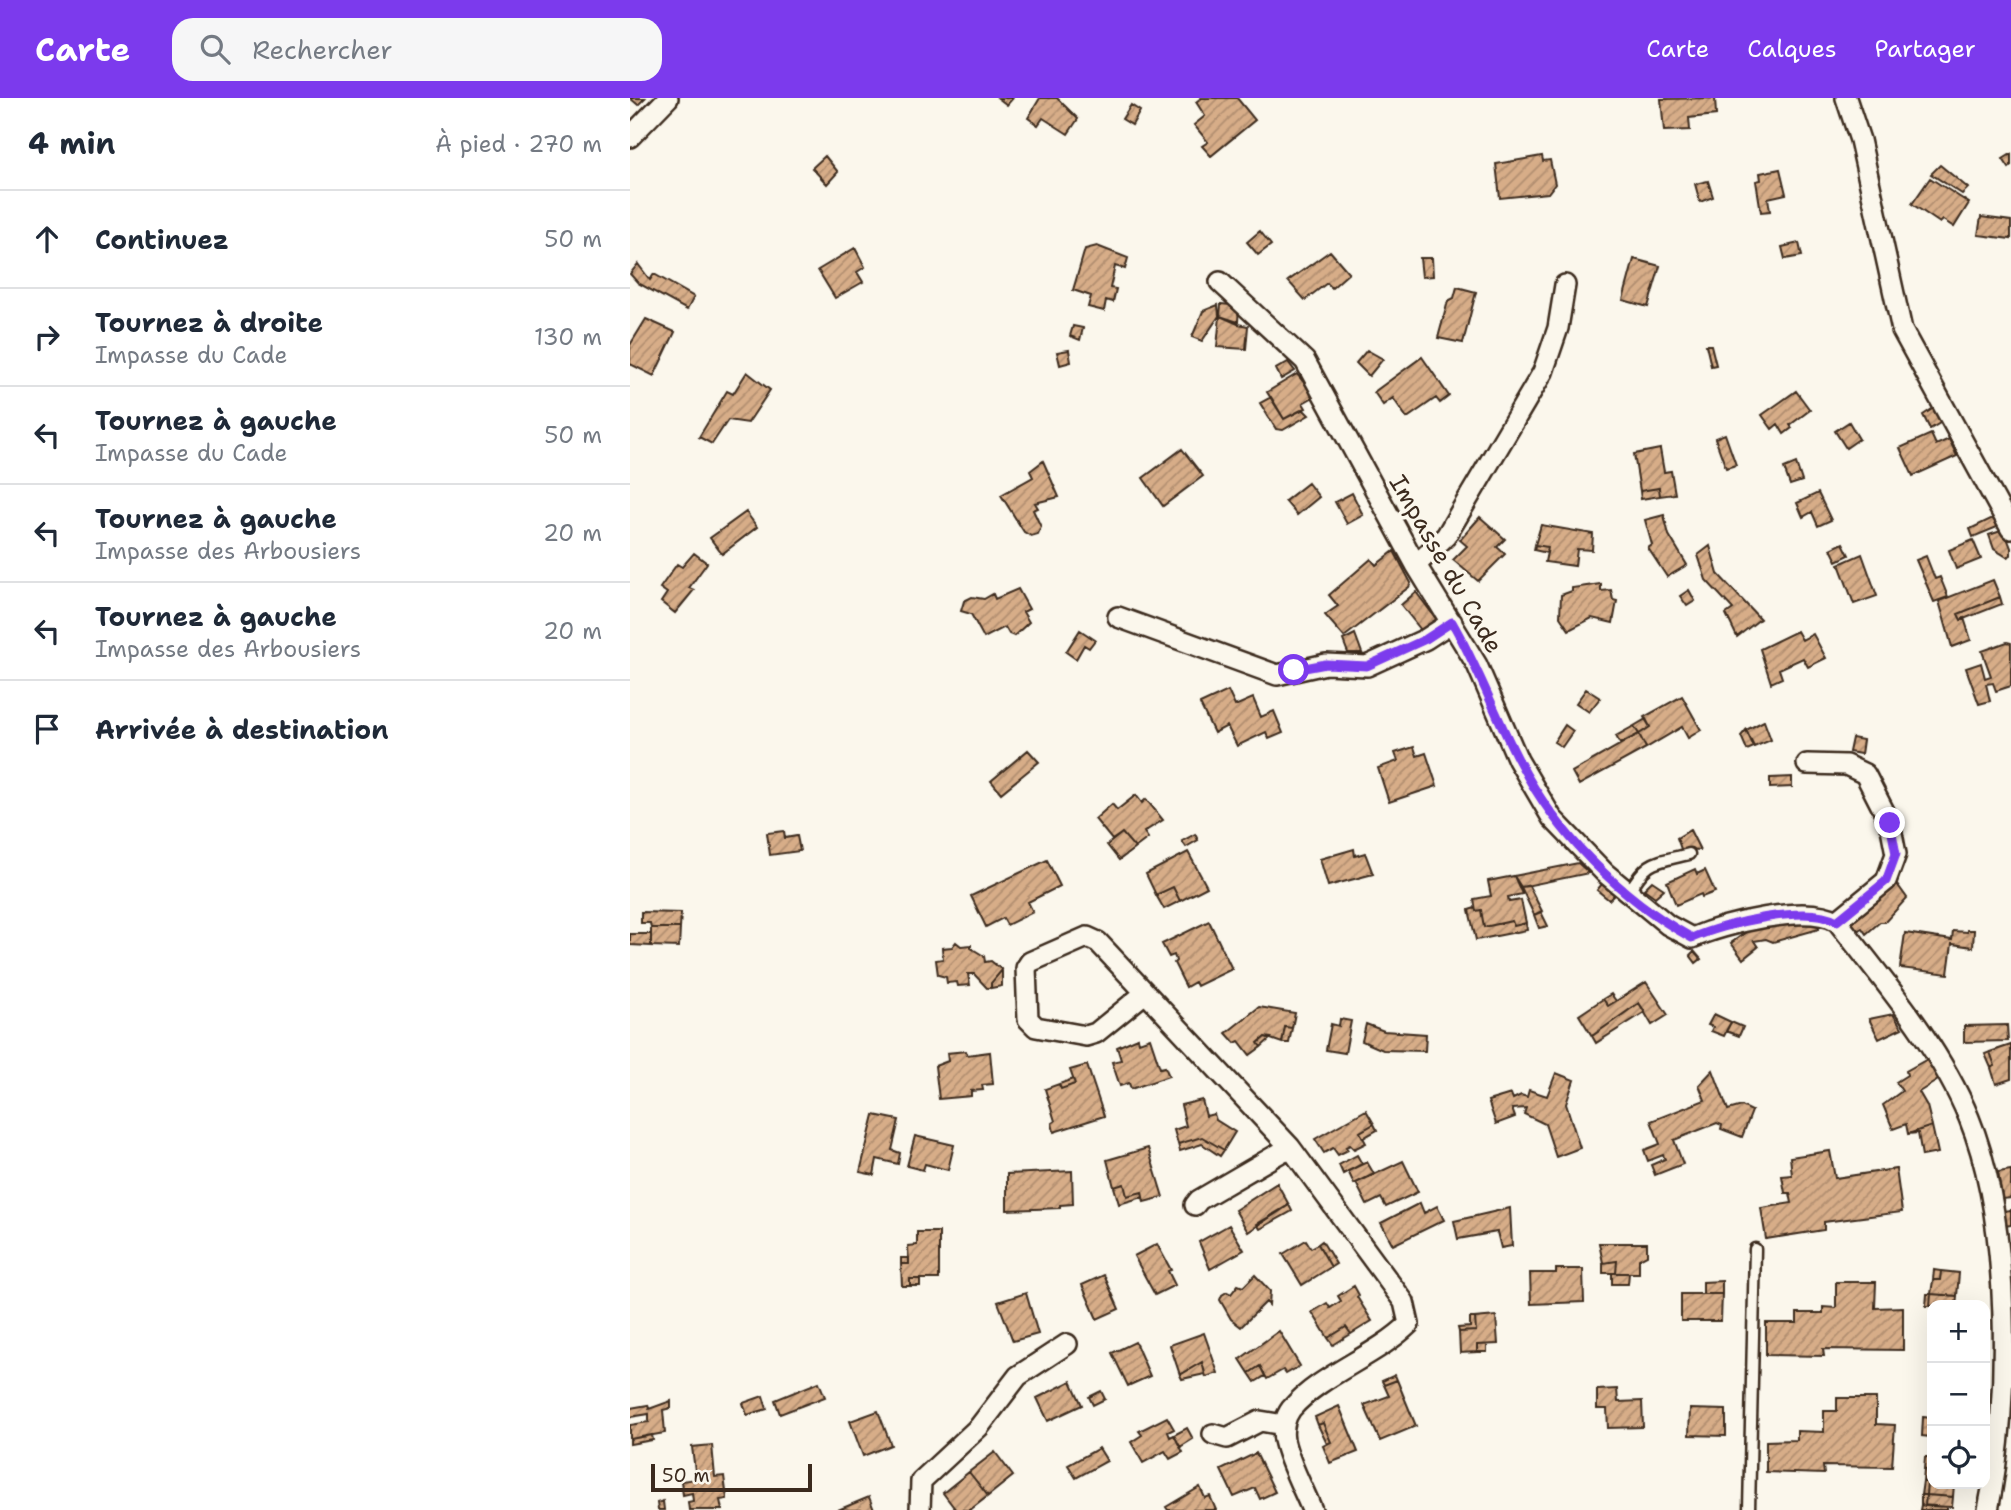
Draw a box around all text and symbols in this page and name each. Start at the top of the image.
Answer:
search box [172,18,662,81]
text: Carte [35,27,130,72]
icon: search [196,30,234,68]
text: Rechercher [252,32,393,67]
text: Carte [1646,33,1709,65]
text: Calques [1747,33,1837,65]
text: Partager [1875,33,1976,65]
text: 4 min [28,123,115,164]
text: À pied · 270 m [435,129,602,159]
icon: ahead [28,220,66,258]
text: Continuez [95,222,229,257]
text: 50 m [544,224,602,254]
text: Tournez à droite [95,305,323,340]
icon: right [28,318,66,356]
text: 130 m [534,322,602,352]
text: Impasse du Cade [95,340,288,370]
text: Tournez à gauche [95,403,337,438]
icon: left [28,416,66,454]
text: 50 m [544,420,602,450]
text: Impasse du Cade [95,438,288,468]
street label: Impasse du Cade [1382,469,1510,659]
text: Tournez à gauche [95,501,337,536]
icon: left [28,514,66,552]
text: 20 m [543,518,602,548]
text: Impasse des Arbousiers [95,536,361,566]
text: Tournez à gauche [95,599,337,634]
icon: left [28,612,66,650]
text: 20 m [543,616,602,646]
text: Impasse des Arbousiers [95,634,361,664]
route start [1278,654,1309,685]
icon: arrive [28,710,66,748]
text: Arrivée à destination [95,712,389,747]
route end [1874,807,1905,838]
map controls [1927,1300,1990,1489]
button: + [1927,1300,1990,1363]
button: − [1927,1363,1990,1426]
button: locate [1927,1426,1990,1489]
scale bar [651,1461,812,1493]
text: 50 m [662,1463,710,1488]

